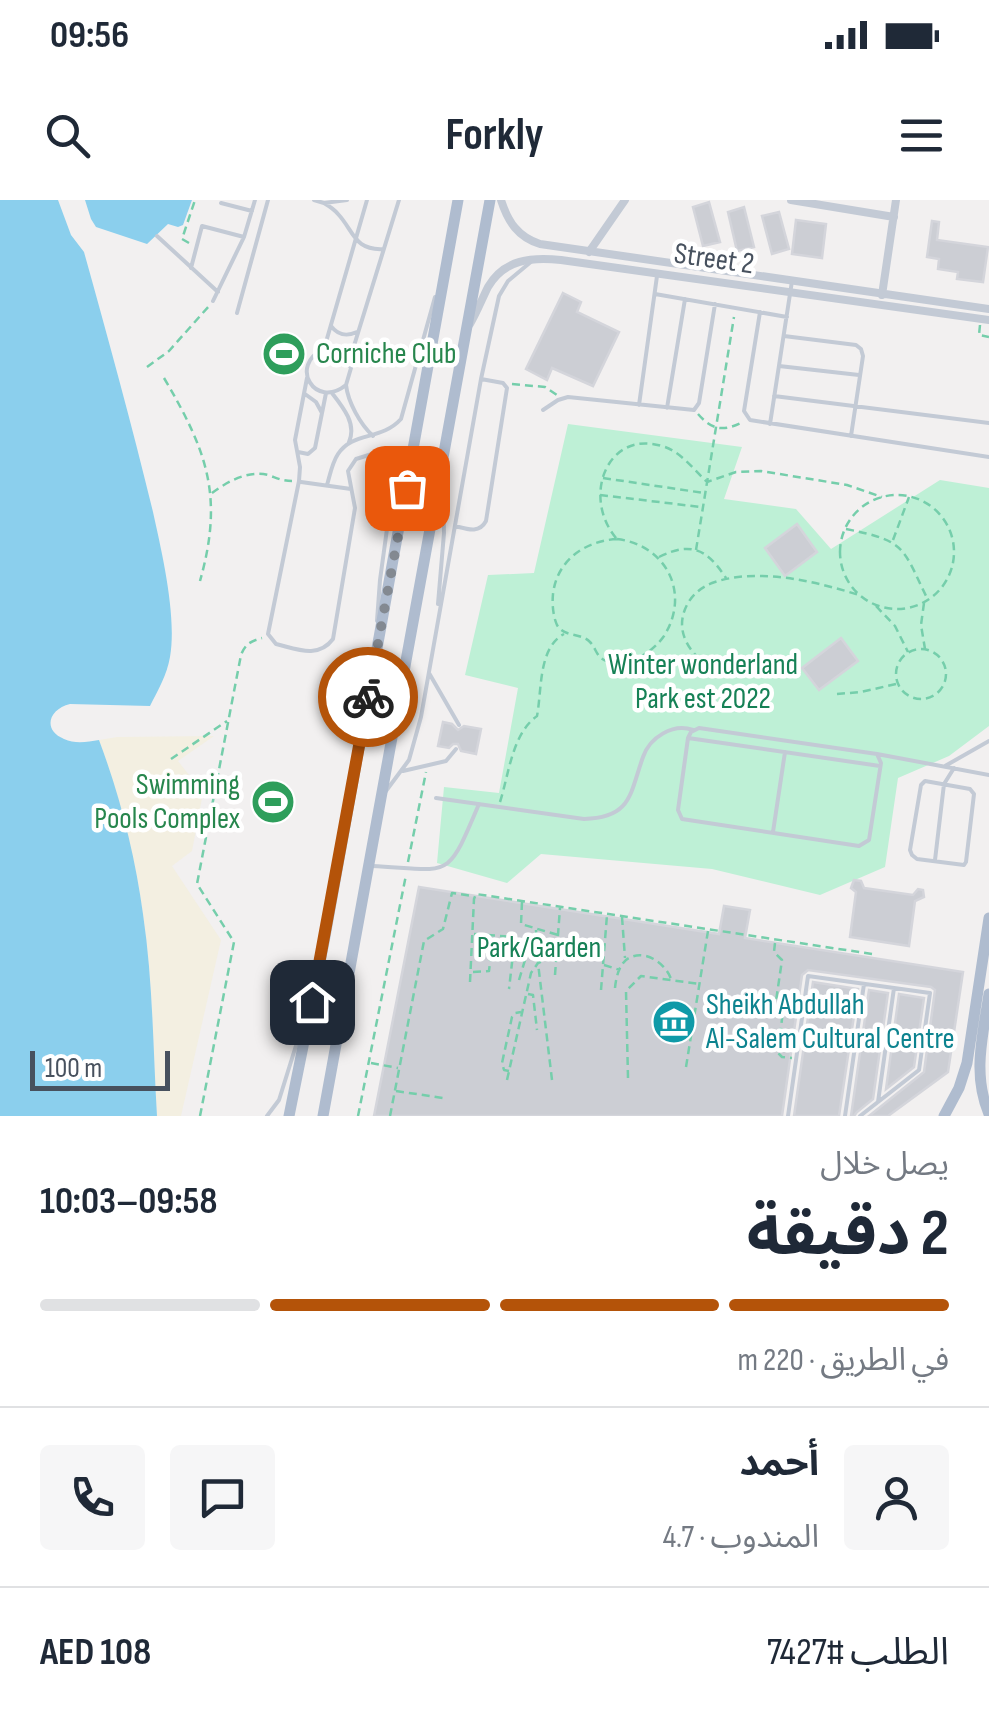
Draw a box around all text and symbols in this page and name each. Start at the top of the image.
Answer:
text: 09:56 [50,13,129,58]
icon: search [40,108,95,163]
text: Forkly [445,108,544,163]
icon: menu [894,108,949,163]
street label: Street 2 [672,236,756,282]
sports icon: Corniche Club [261,331,307,377]
place label: Corniche Club [316,336,457,372]
pin [365,446,450,531]
icon: bag [380,461,435,516]
courier [318,647,418,747]
park label: Winter wonderland Park est 2022 [608,647,798,717]
icon: bike [341,670,396,725]
place label: Swimming Pools Complex [94,767,240,837]
sports icon: Swimming Pools Complex [250,779,296,825]
park label: Park/Garden [477,930,601,966]
pin [270,960,355,1045]
icon: home [285,975,340,1030]
place label: Sheikh Abdullah Al-Salem Cultural Centre [705,987,955,1057]
museum icon: Sheikh Abdullah Al-Salem Cultural Centre [651,999,697,1045]
scale bar [30,1046,170,1090]
text: 100 m [45,1052,102,1085]
text: يصل خلال [820,1145,949,1184]
text: 09:58–10:03 [40,1179,217,1224]
text: 2 دقيقة [747,1196,949,1274]
text: في الطريق · 220 m [737,1341,949,1380]
text: أحمد [739,1441,819,1486]
button: phone [40,1445,145,1550]
button: chat [170,1445,275,1550]
button: person [844,1445,949,1550]
text: المندوب · 4.7 [663,1518,819,1557]
text: AED 108 [40,1630,151,1675]
text: الطلب #7427 [767,1630,949,1675]

